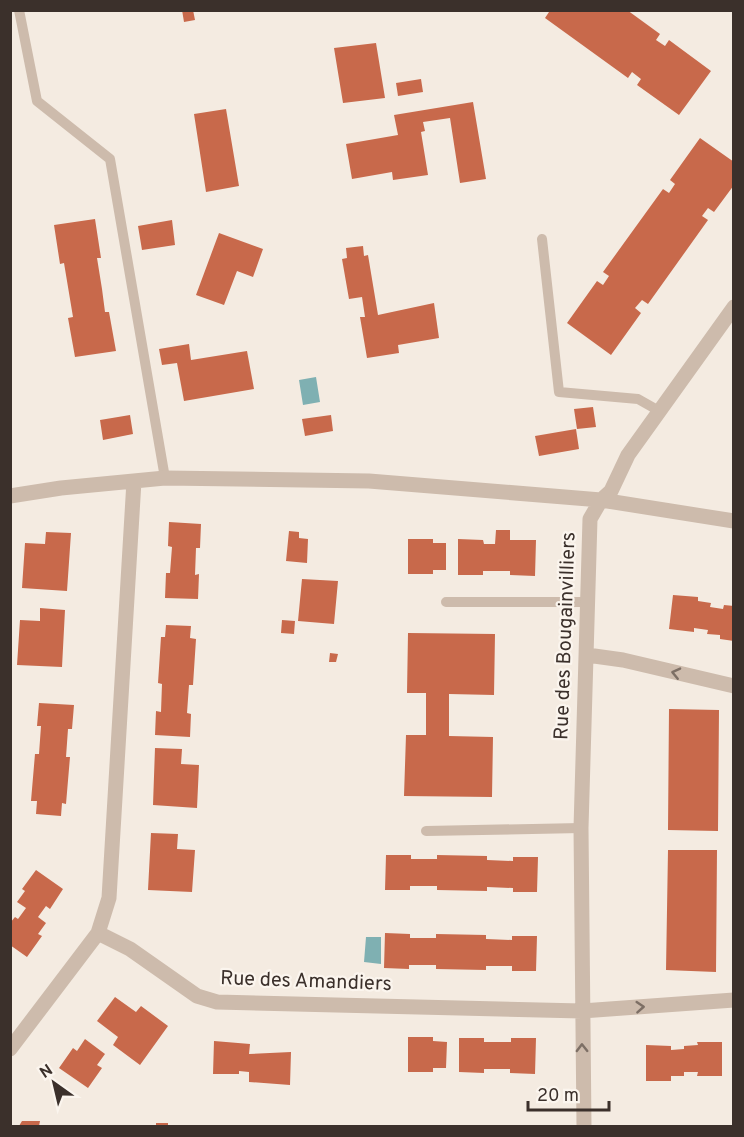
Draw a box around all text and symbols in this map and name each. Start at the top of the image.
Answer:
street label: Rue des Bougainvilliers [549,532,583,740]
one-way arrow [672,667,682,680]
street label: Rue des Amandiers [220,966,392,998]
one-way arrow [635,1000,644,1013]
one-way arrow [576,1043,589,1052]
north arrow [24,1053,84,1113]
text: N [36,1061,57,1084]
scale bar [528,1074,609,1112]
text: 20 m [537,1085,579,1108]

